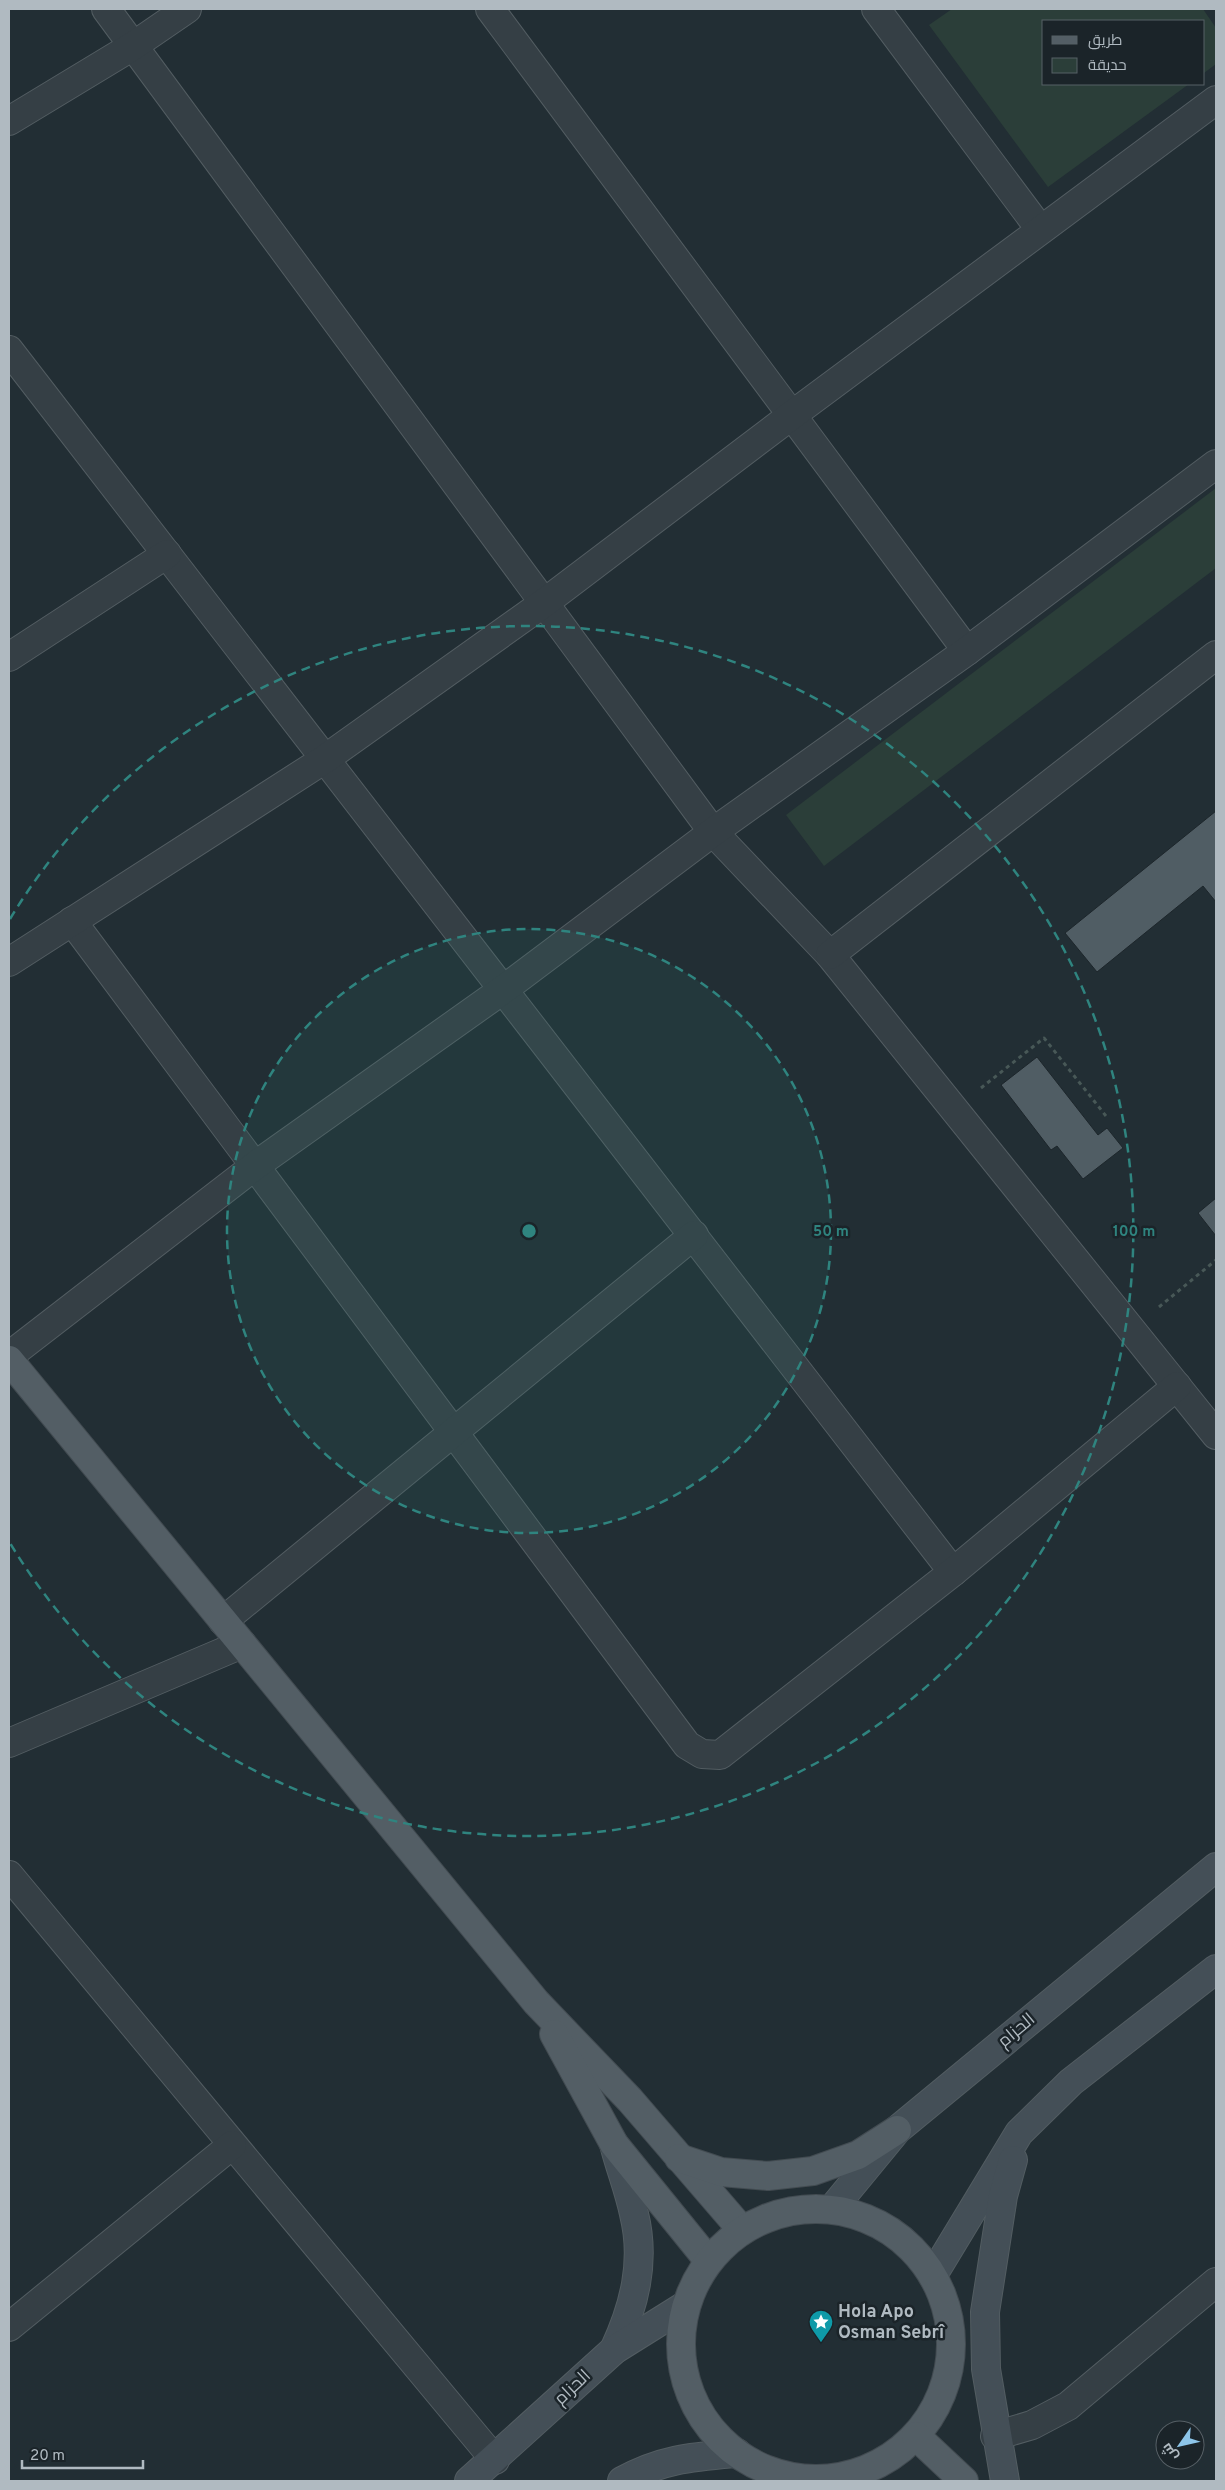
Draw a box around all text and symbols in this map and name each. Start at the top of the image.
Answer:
legend [1042,20,1205,85]
text: طريق [1088,32,1122,51]
text: حديقة [1088,57,1127,76]
centre of rings [520,1222,538,1240]
text: 50 m [813,1223,849,1242]
text: 100 m [1113,1223,1155,1242]
street label: الحزام [993,2009,1041,2053]
place label: Hola Apo Osman Sebrî [838,2301,946,2345]
place icon: Hola Apo Osman Sebrî [808,2309,834,2343]
street label: الحزام [550,2365,596,2411]
north arrow [1155,2420,1205,2470]
scale bar [22,2438,144,2470]
text: ش [1158,2439,1183,2464]
text: 20 m [30,2447,65,2466]

